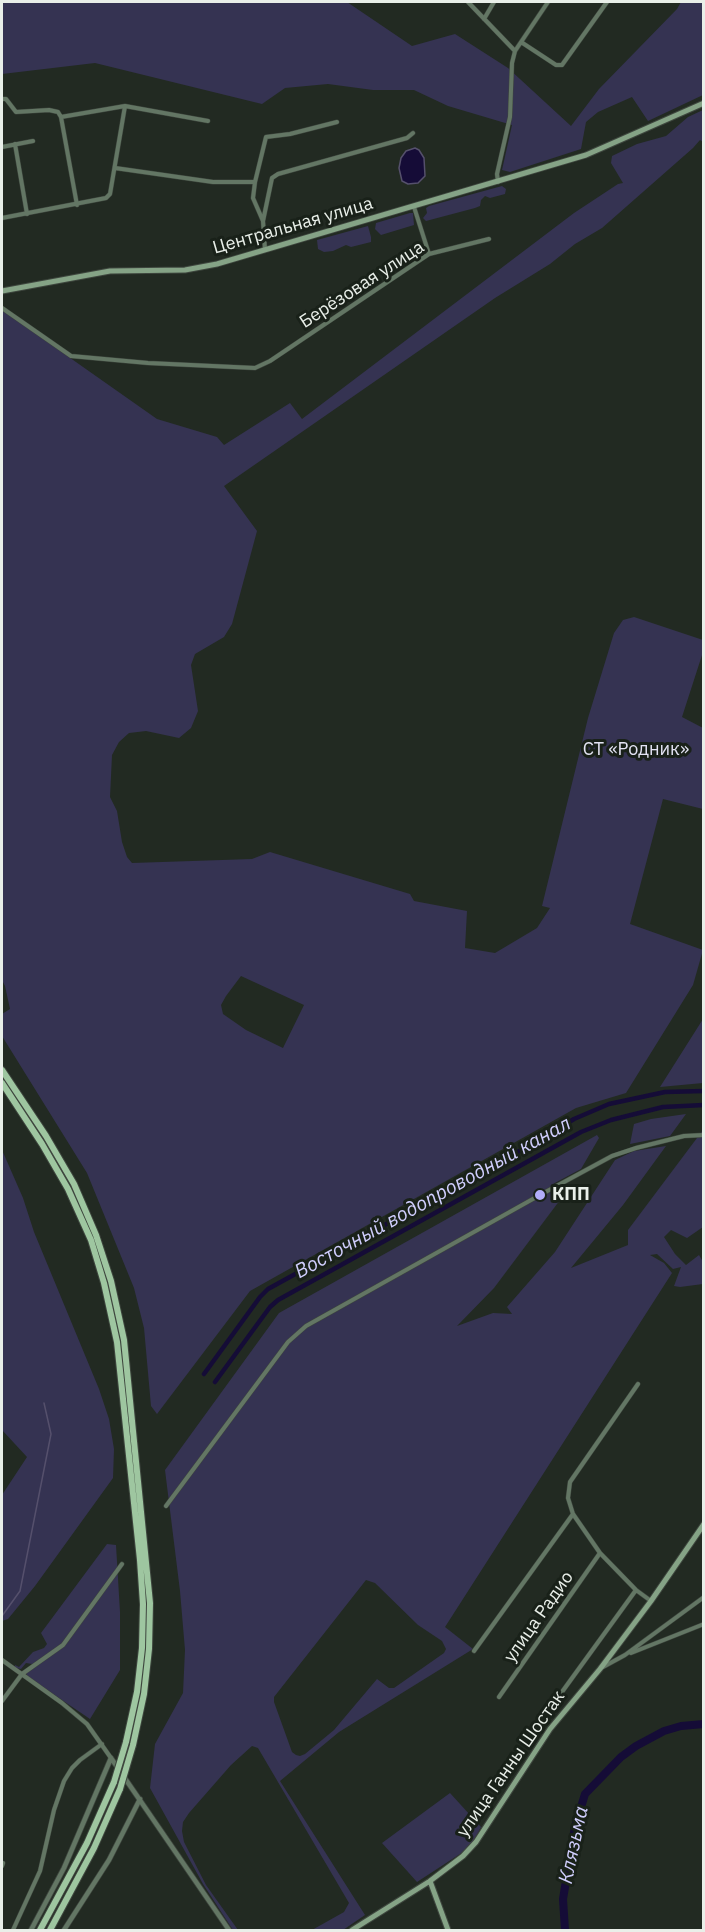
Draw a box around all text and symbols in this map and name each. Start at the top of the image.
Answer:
street label: Центральная улица [210,193,376,259]
street label: Берёзовая улица [296,237,428,333]
park label: СТ «Родник» [583,739,689,761]
water label: Восточный водопроводный канал [291,1112,575,1284]
place label: КПП [552,1184,590,1206]
marker: КПП [533,1188,547,1202]
street label: улица Радио [500,1567,578,1667]
street label: улица Ганны Шостак [452,1687,570,1841]
water label: Клязьма [554,1804,594,1886]

